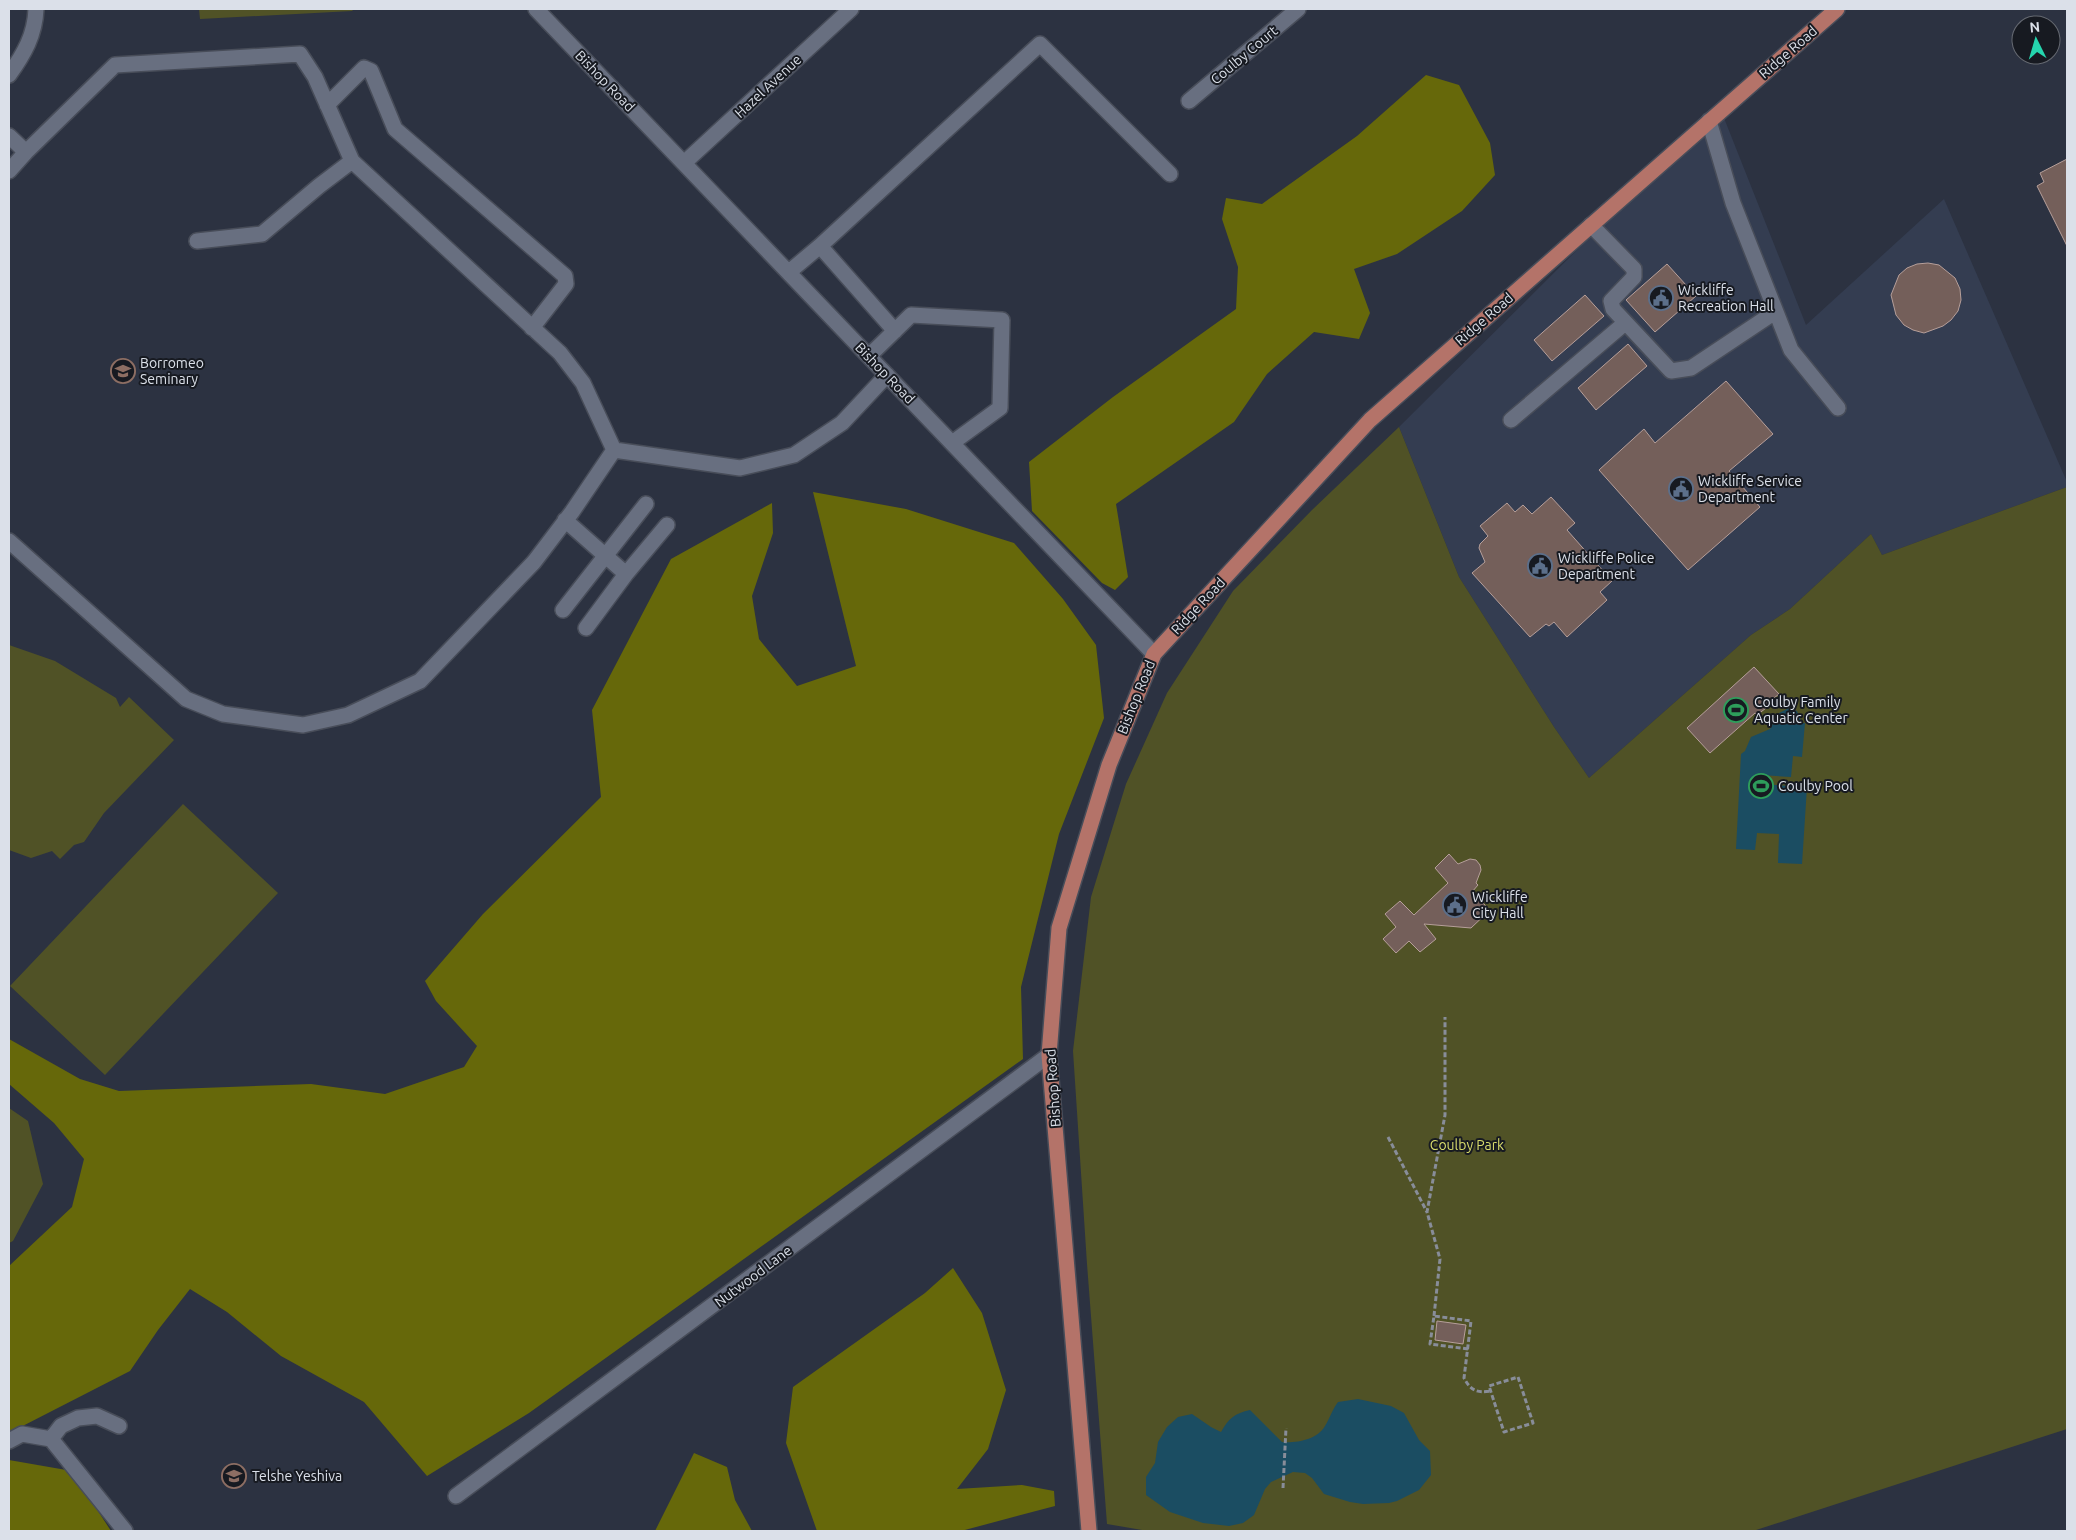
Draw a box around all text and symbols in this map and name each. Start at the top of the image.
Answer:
north arrow [2011,15,2061,65]
text: N [2029,19,2041,35]
street label: Coulby Court [1207,22,1281,88]
street label: Ridge Road [1756,22,1820,82]
street label: Bishop Road [572,47,638,115]
street label: Hazel Avenue [731,51,805,121]
place label: Wickliffe Recreation Hall [1678,282,1774,314]
public building icon: Wickliffe Recreation Hall [1648,285,1674,311]
street label: Ridge Road [1452,289,1516,349]
street label: Bishop Road [852,339,918,407]
place label: Borromeo Seminary [140,355,204,387]
school or university icon: Borromeo Seminary [110,358,136,384]
place label: Wickliffe Service Department [1698,473,1802,505]
public building icon: Wickliffe Service Department [1668,476,1694,502]
place label: Wickliffe Police Department [1558,550,1655,582]
public building icon: Wickliffe Police Department [1527,553,1553,579]
street label: Ridge Road [1168,574,1228,638]
street label: Bishop Road [1114,658,1158,736]
place label: Coulby Family Aquatic Center [1754,694,1849,726]
sports icon: Coulby Family Aquatic Center [1723,697,1749,723]
sports icon: Coulby Pool [1748,773,1774,799]
place label: Coulby Pool [1778,778,1853,794]
place label: Wickliffe City Hall [1472,889,1528,921]
public building icon: Wickliffe City Hall [1442,892,1468,918]
street label: Bishop Road [1042,1048,1064,1128]
park label: Coulby Park [1430,1137,1504,1153]
street label: Nutwood Lane [711,1242,795,1310]
school or university icon: Telshe Yeshiva [221,1463,247,1489]
place label: Telshe Yeshiva [252,1468,342,1484]

